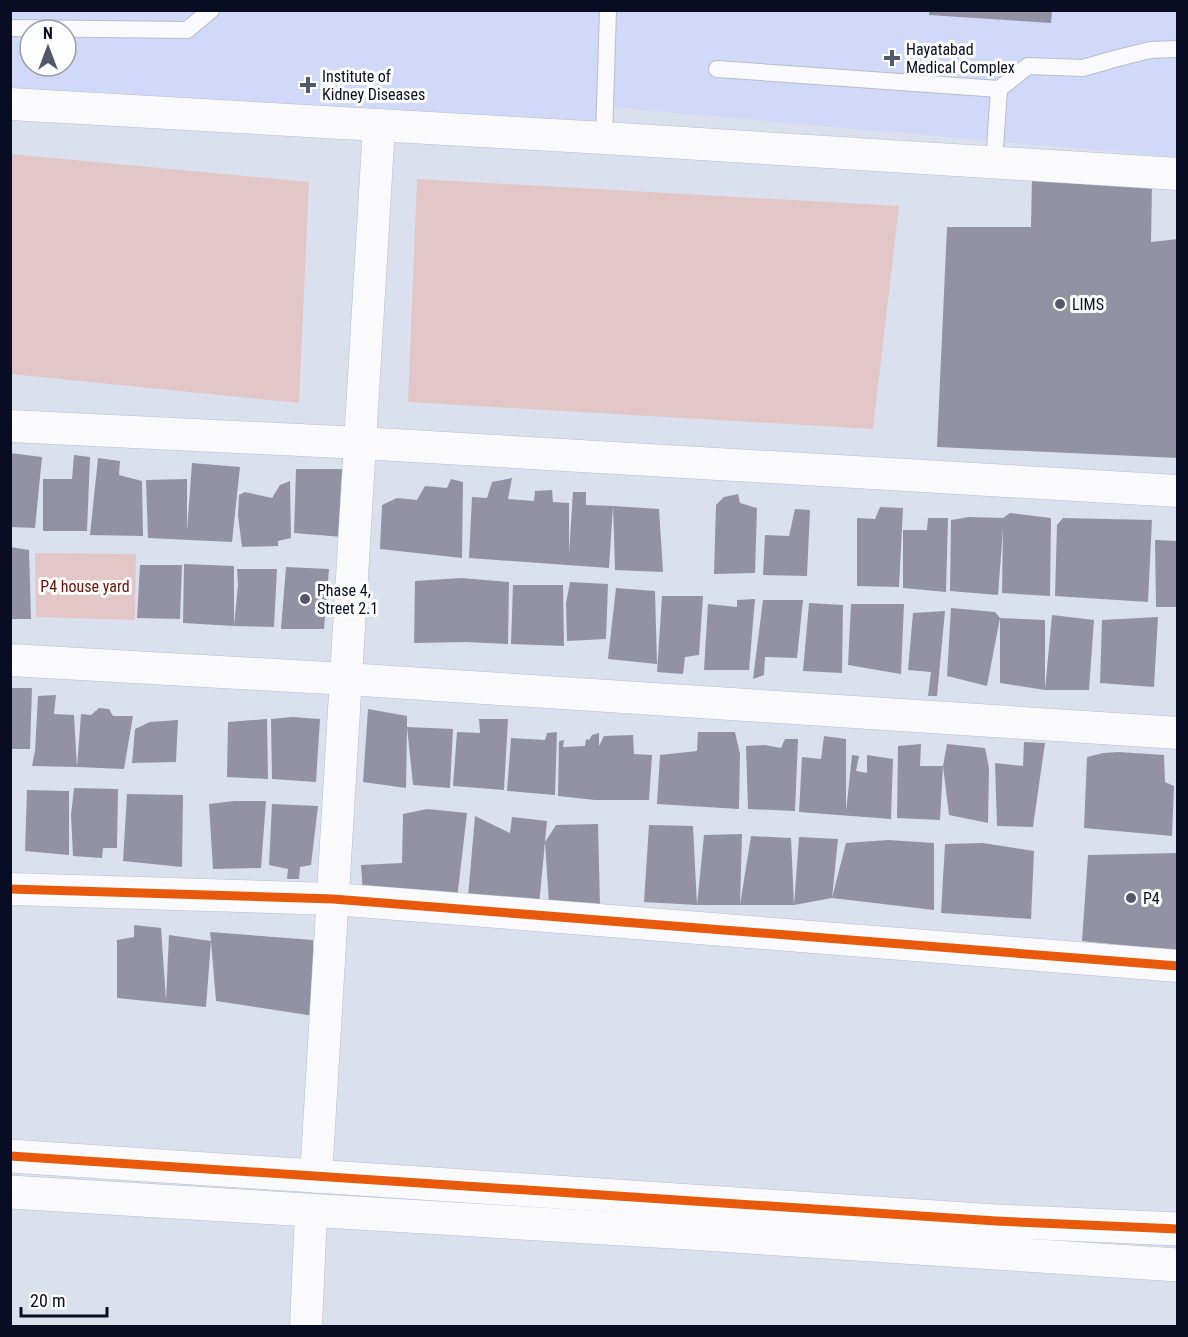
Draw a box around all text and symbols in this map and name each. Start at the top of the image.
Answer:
north arrow [18,18,78,78]
text: N [43,24,53,43]
place label: Hayatabad Medical Complex [906,40,1015,77]
marker: Hayatabad Medical Complex [883,49,901,67]
place label: Institute of Kidney Diseases [322,67,425,104]
marker: Institute of Kidney Diseases [299,76,317,94]
place label: LIMS [1072,295,1104,314]
marker: LIMS [1053,297,1067,311]
park label: P4 house yard [40,577,130,596]
place label: Phase 4, Street 2.1 [317,581,378,618]
marker: Phase 4, Street 2.1 [298,592,312,606]
place label: P4 [1143,889,1160,908]
marker: P4 [1124,891,1138,905]
scale bar [21,1280,106,1318]
text: 20 m [30,1290,65,1311]

